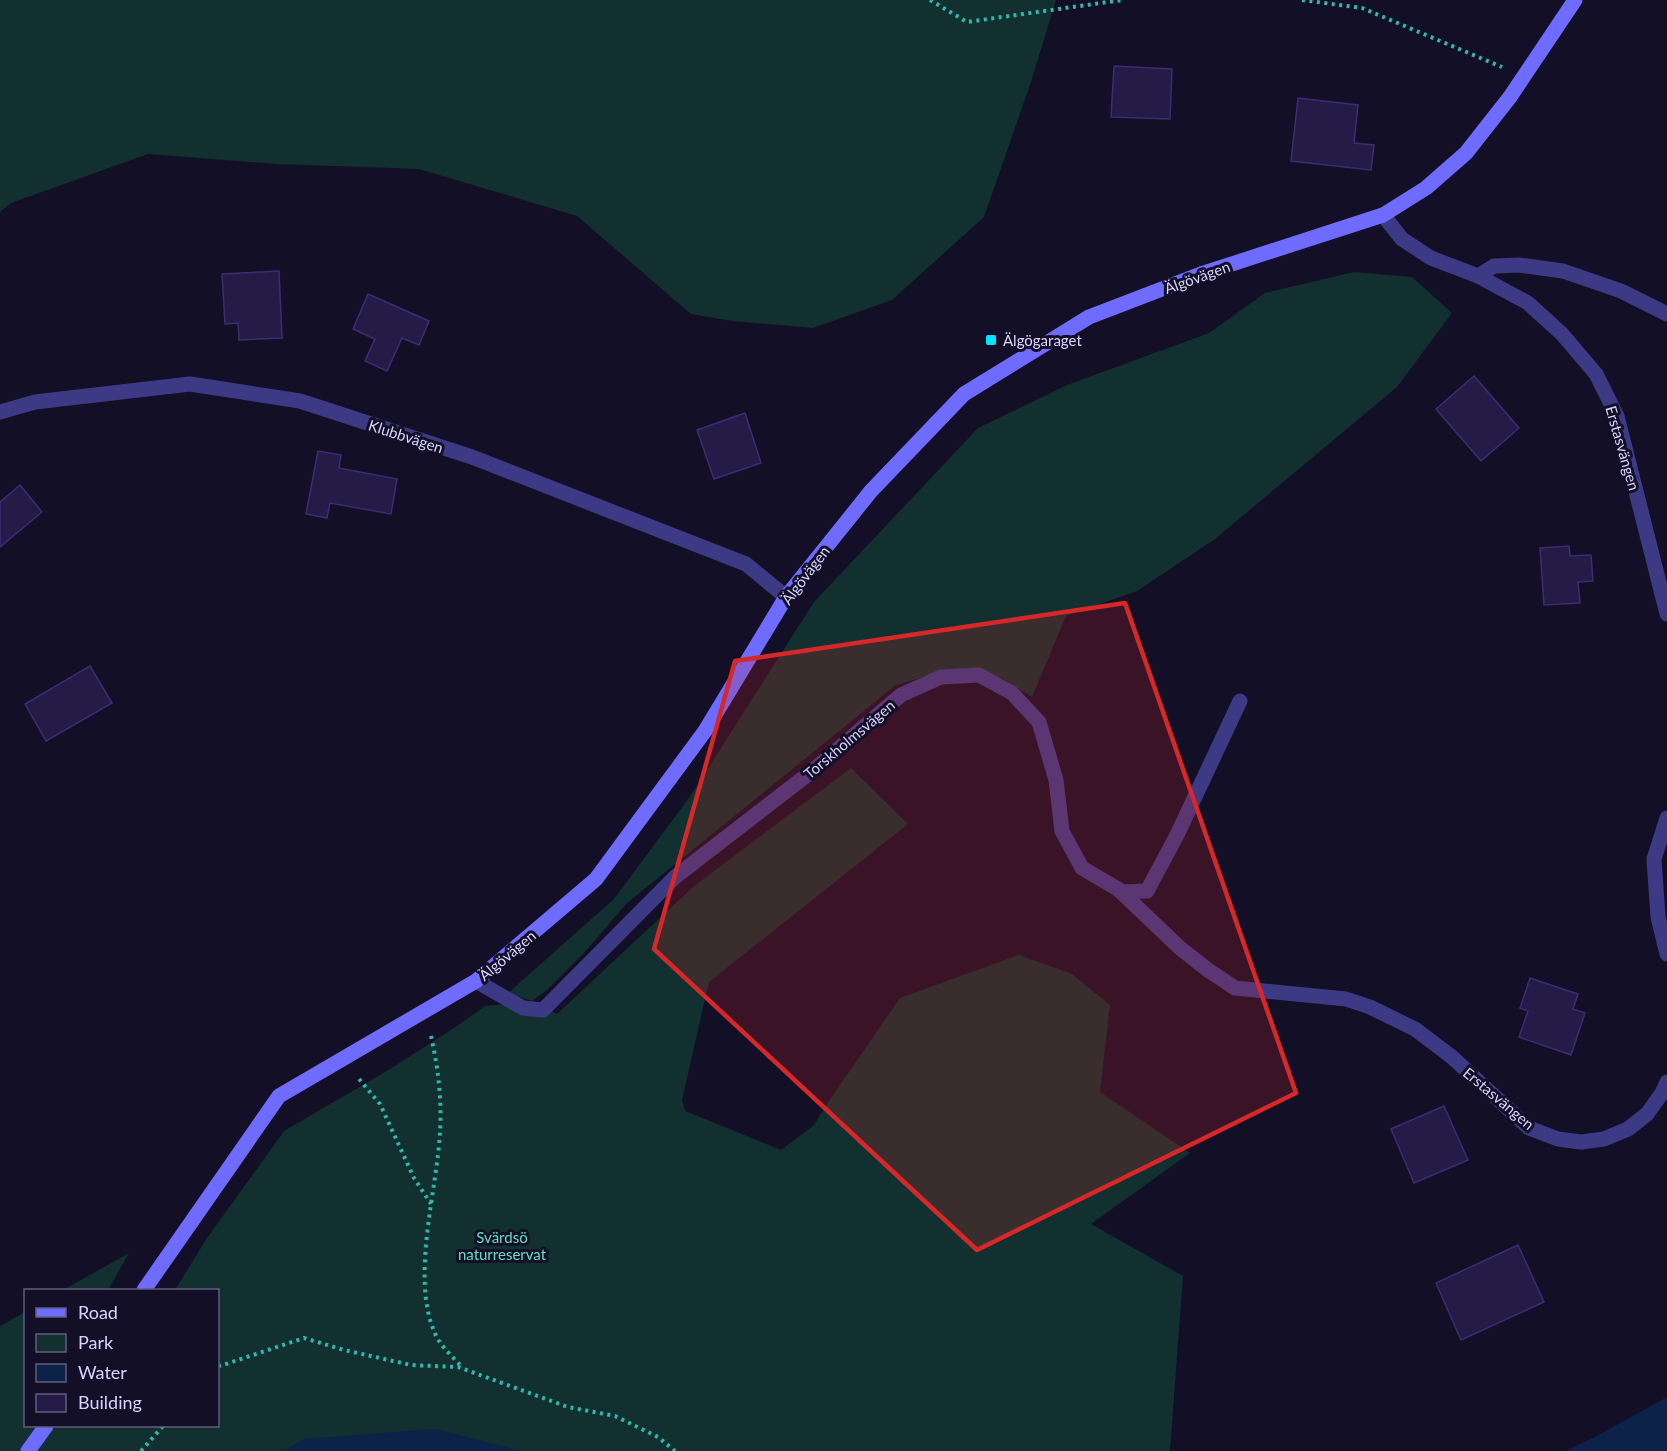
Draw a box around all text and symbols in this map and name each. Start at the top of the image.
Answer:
street label: Älgövägen [1162,257,1232,297]
place label: Älgögaraget [1003,331,1082,349]
marker: Älgögaraget [984,333,998,347]
street label: Erstasvängen [1602,404,1644,492]
street label: Klubbvägen [366,415,446,457]
street label: Älgövägen [777,542,833,608]
street label: Torskholmsvägen [800,696,898,782]
street label: Älgövägen [475,926,539,984]
street label: Erstasvängen [1460,1063,1538,1133]
park label: Svärdsö naturreservat [458,1228,547,1263]
legend [24,1289,219,1427]
text: Road [78,1301,118,1323]
text: Park [78,1331,114,1353]
text: Water [78,1361,127,1383]
text: Building [78,1391,142,1413]

